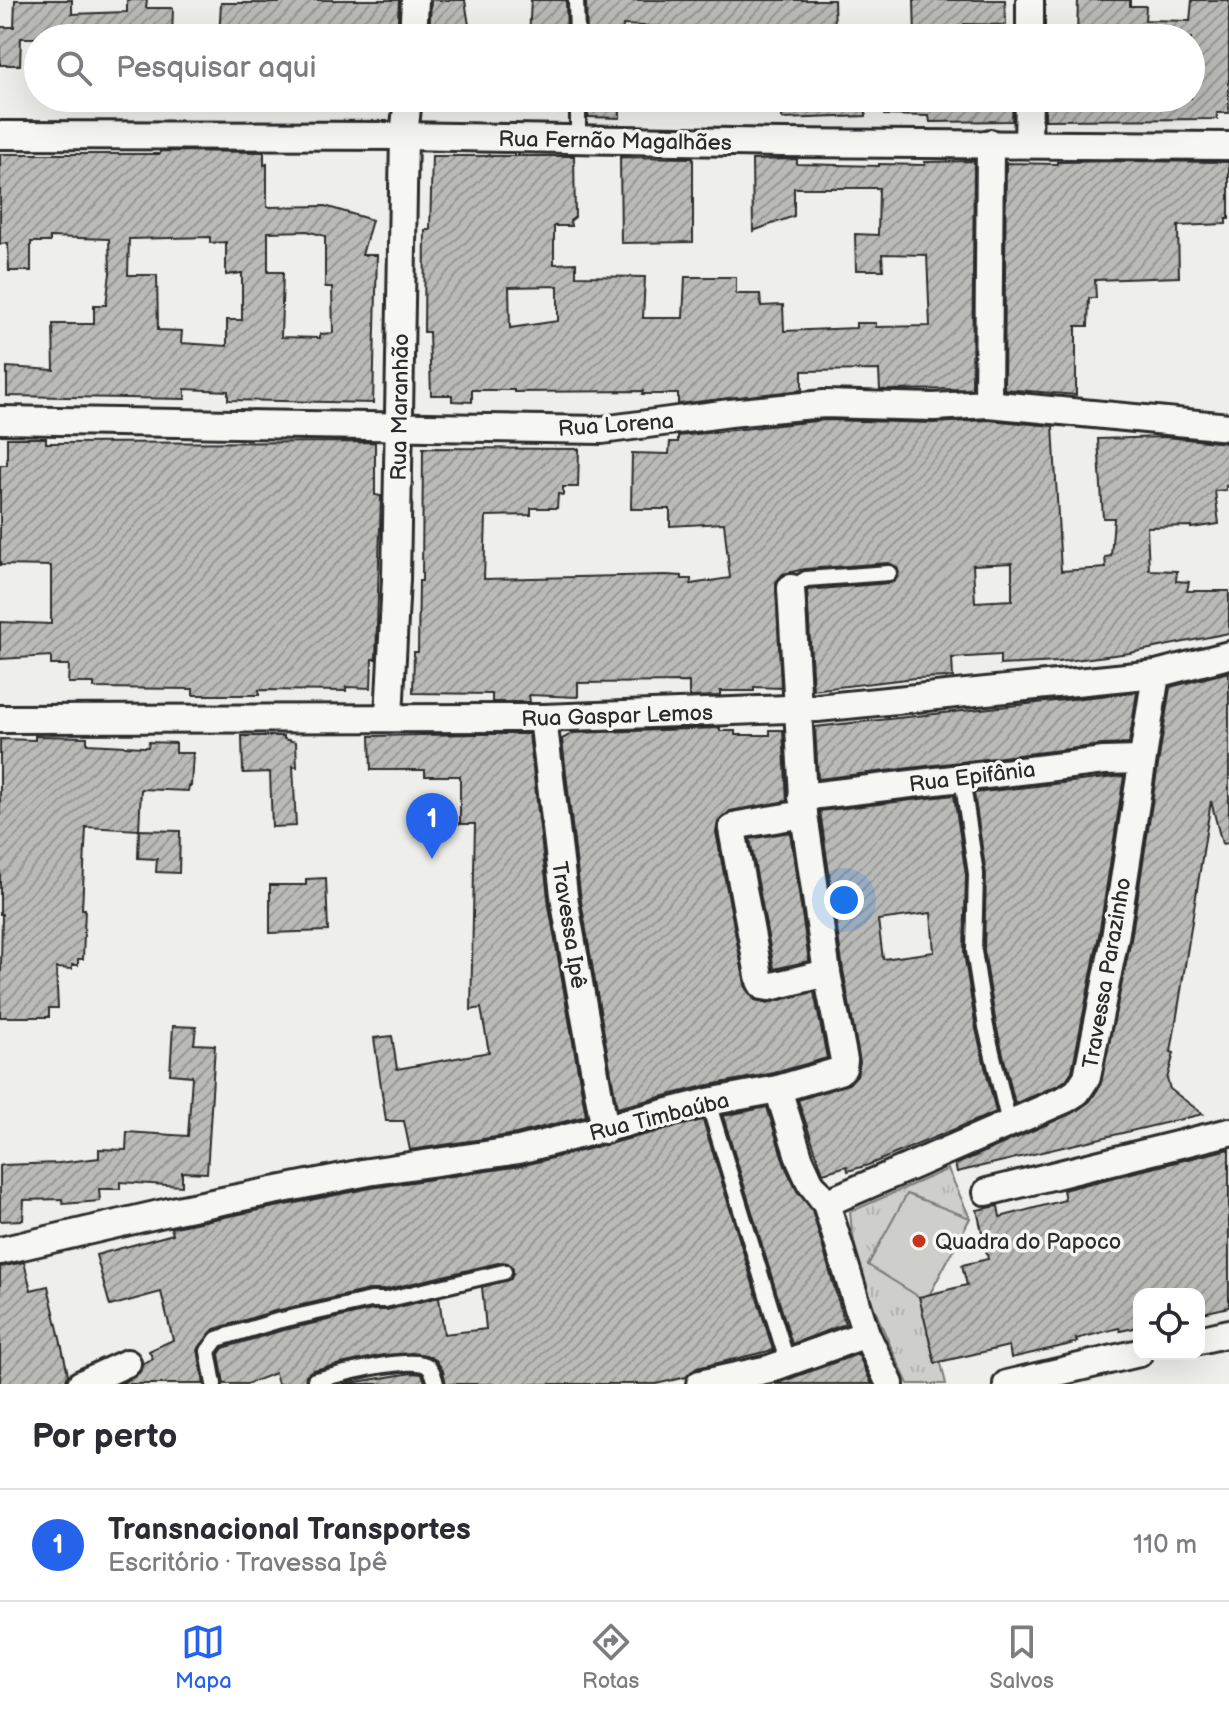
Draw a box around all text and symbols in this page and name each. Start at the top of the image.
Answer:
search box [24,24,1205,112]
icon: search [52,46,96,90]
text: Pesquisar aqui [116,50,317,86]
street label: Rua Fernão Magalhães [498,126,732,157]
street label: Rua Maranhão [386,333,415,481]
street label: Rua Lorena [557,408,675,443]
street label: Rua Gaspar Lemos [521,700,713,733]
street label: Rua Epifânia [907,756,1037,799]
pin: 1 [406,793,458,859]
street label: Travessa Ipê [545,860,592,991]
street label: Travessa Parazinho [1077,876,1138,1071]
your location [824,880,864,920]
street label: Rua Timbaúba [587,1087,732,1148]
place label: Quadra do Papoco [935,1229,1121,1256]
marker: Quadra do Papoco [910,1232,928,1250]
map controls [1133,1288,1205,1360]
button: locate [1133,1288,1205,1360]
text: Por perto [32,1416,177,1457]
text: Transnacional Transportes [108,1512,471,1548]
text: 1 [53,1530,63,1561]
text: 110 m [1133,1530,1197,1561]
text: Escritório · Travessa Ipê [108,1548,388,1579]
tab: Mapa [175,1620,232,1695]
tab: Rotas [582,1620,639,1695]
tab: Salvos [990,1620,1054,1695]

